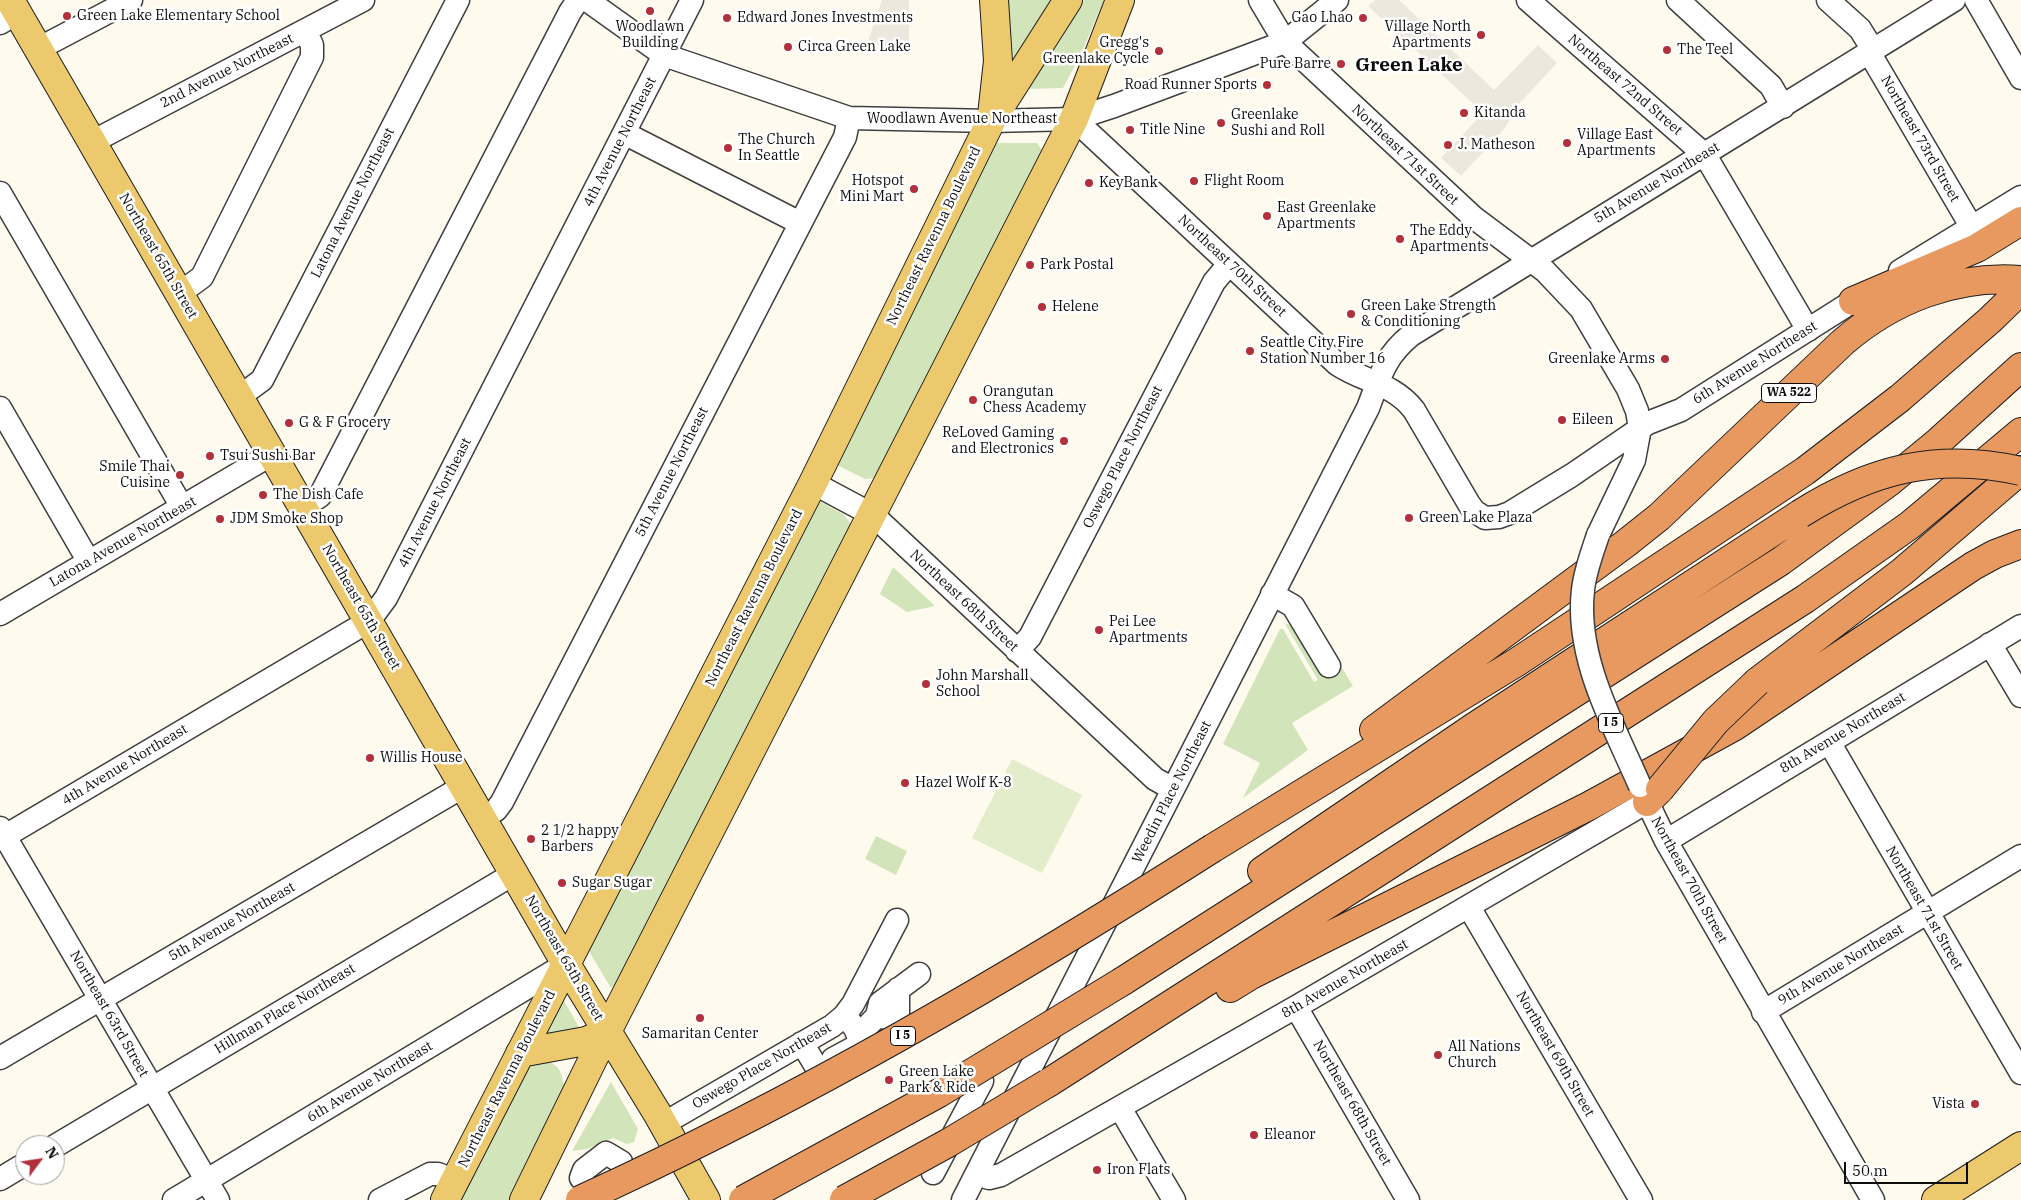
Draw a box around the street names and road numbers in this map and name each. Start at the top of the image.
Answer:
street label: 2nd Avenue Northeast [158,30,296,112]
street label: Northeast 72nd Street [1564,31,1686,139]
street label: Northeast 73rd Street [1877,73,1963,205]
street label: 4th Avenue Northeast [580,74,660,210]
street label: Northeast 71st Street [1348,101,1462,209]
street label: Woodlawn Avenue Northeast [867,111,1057,127]
street label: Latona Avenue Northeast [308,125,398,281]
street label: 5th Avenue Northeast [1591,139,1723,227]
street label: Northeast Ravenna Boulevard [883,144,985,328]
street label: Northeast 65th Street [115,190,201,322]
street label: Northeast 70th Street [1174,211,1290,321]
street label: 6th Avenue Northeast [1690,318,1820,408]
street label: Oswego Place Northeast [1080,383,1166,531]
road number: WA 522 [1762,383,1816,402]
street label: 5th Avenue Northeast [632,404,712,540]
street label: 4th Avenue Northeast [395,435,475,571]
street label: Latona Avenue Northeast [47,493,199,591]
street label: Northeast Ravenna Boulevard [702,507,806,689]
street label: Northeast 65th Street [318,541,404,673]
street label: Northeast 68th Street [906,546,1022,656]
street label: 8th Avenue Northeast [1777,689,1909,777]
road number: I 5 [1598,714,1624,732]
street label: Weedin Place Northeast [1129,718,1215,866]
street label: 4th Avenue Northeast [59,721,191,809]
street label: Northeast 70th Street [1647,814,1731,946]
street label: Northeast 71st Street [1882,843,1966,973]
street label: 5th Avenue Northeast [166,879,298,965]
street label: Northeast 65th Street [521,892,607,1024]
street label: 9th Avenue Northeast [1775,921,1907,1009]
street label: 8th Avenue Northeast [1279,936,1411,1022]
street label: Northeast 63rd Street [66,948,152,1080]
street label: Hillman Place Northeast [212,960,358,1058]
street label: Northeast Ravenna Boulevard [455,988,559,1170]
street label: Northeast 69th Street [1512,988,1598,1120]
street label: Oswego Place Northeast [689,1019,835,1113]
road number: I 5 [890,1026,916,1046]
street label: Northeast 68th Street [1309,1037,1395,1169]
street label: 6th Avenue Northeast [304,1038,436,1126]

